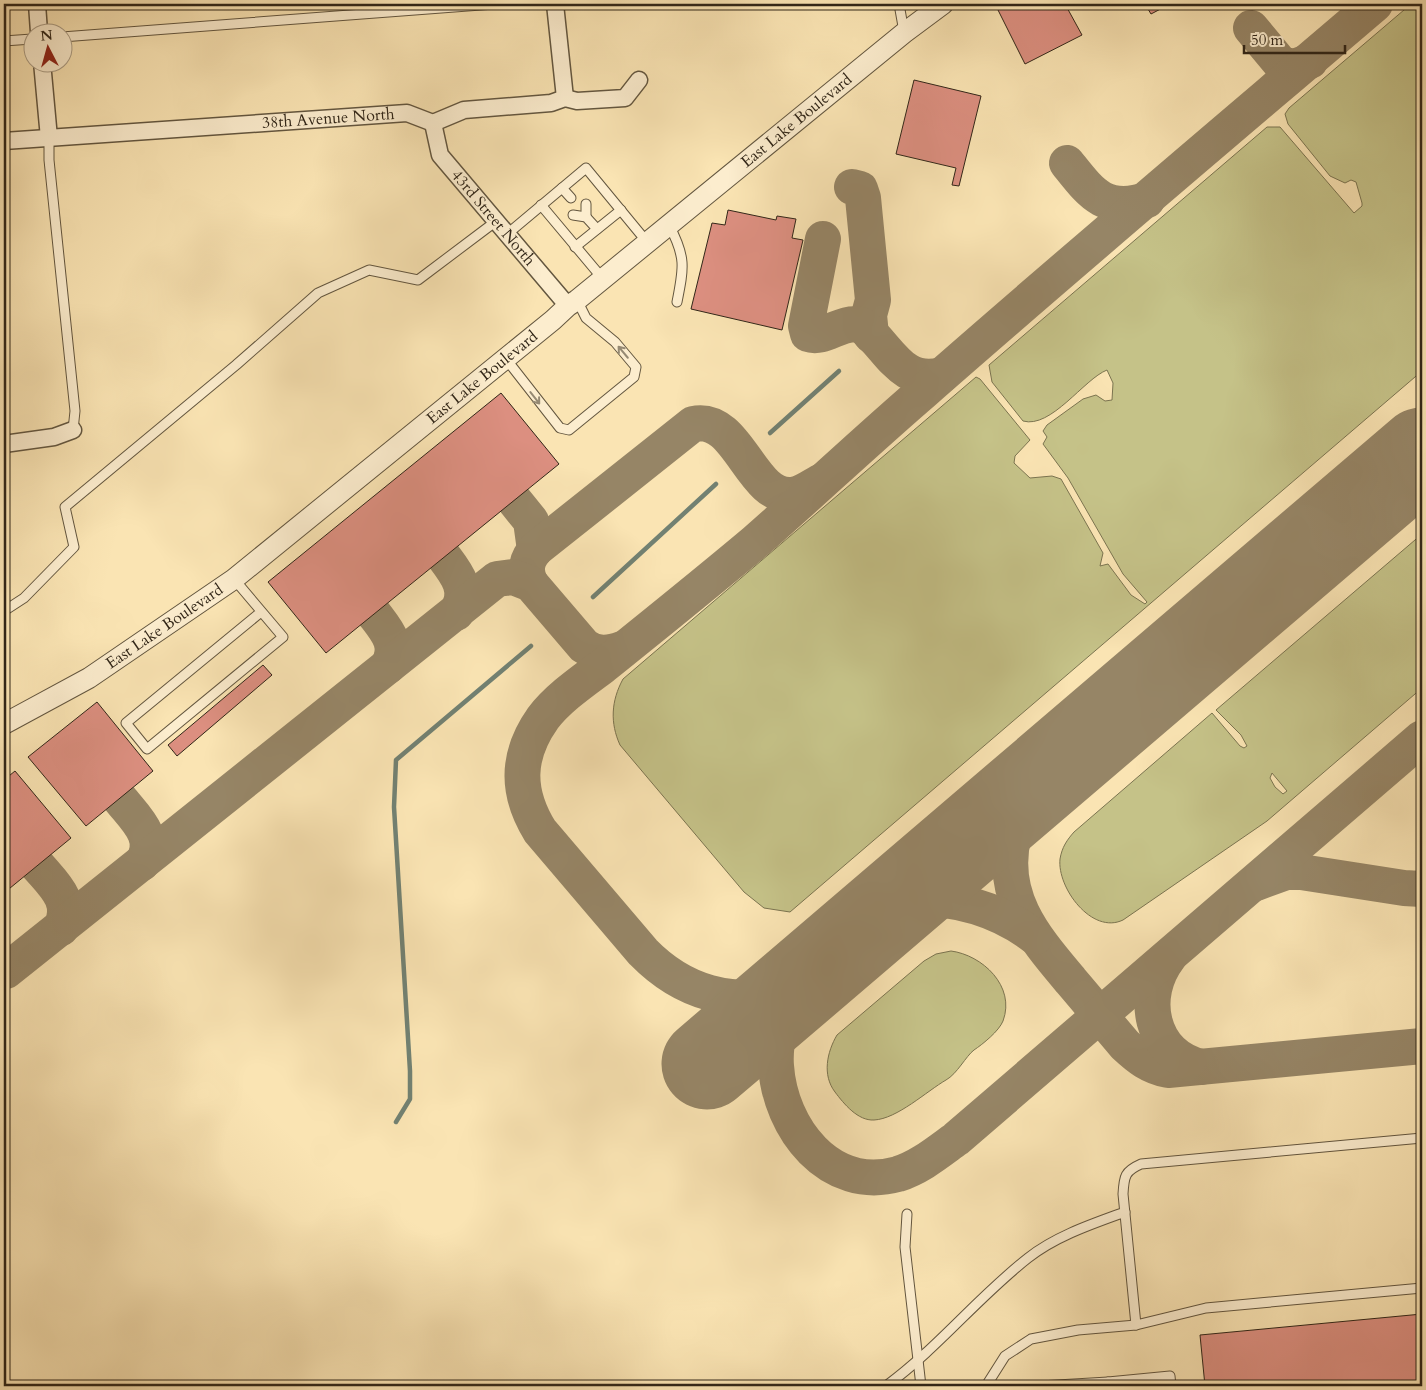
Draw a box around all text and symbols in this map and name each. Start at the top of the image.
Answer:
north arrow [22,22,72,72]
scale bar [1244,22,1345,54]
text: N [40,25,54,46]
text: 50 m [1251,30,1283,50]
street label: East Lake Boulevard [737,68,857,173]
street label: 38th Avenue North [261,103,395,134]
street label: 43rd Street North [446,165,540,271]
street label: East Lake Boulevard [422,325,543,429]
one-way arrow [618,346,629,359]
one-way arrow [530,391,541,404]
street label: East Lake Boulevard [102,578,228,674]

